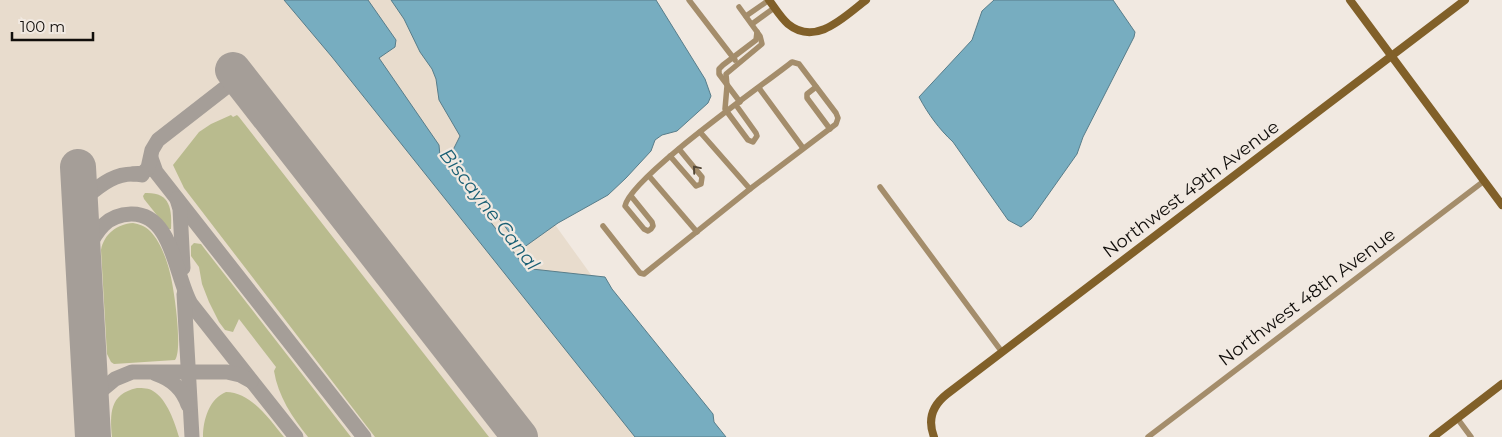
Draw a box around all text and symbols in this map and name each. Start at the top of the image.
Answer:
scale bar [12,10,94,42]
text: 100 m [20,17,65,36]
street label: Northwest 49th Avenue [1099,115,1284,262]
water label: Biscayne Canal [435,144,545,276]
one-way arrow [693,166,702,175]
street label: Northwest 48th Avenue [1214,223,1400,371]

